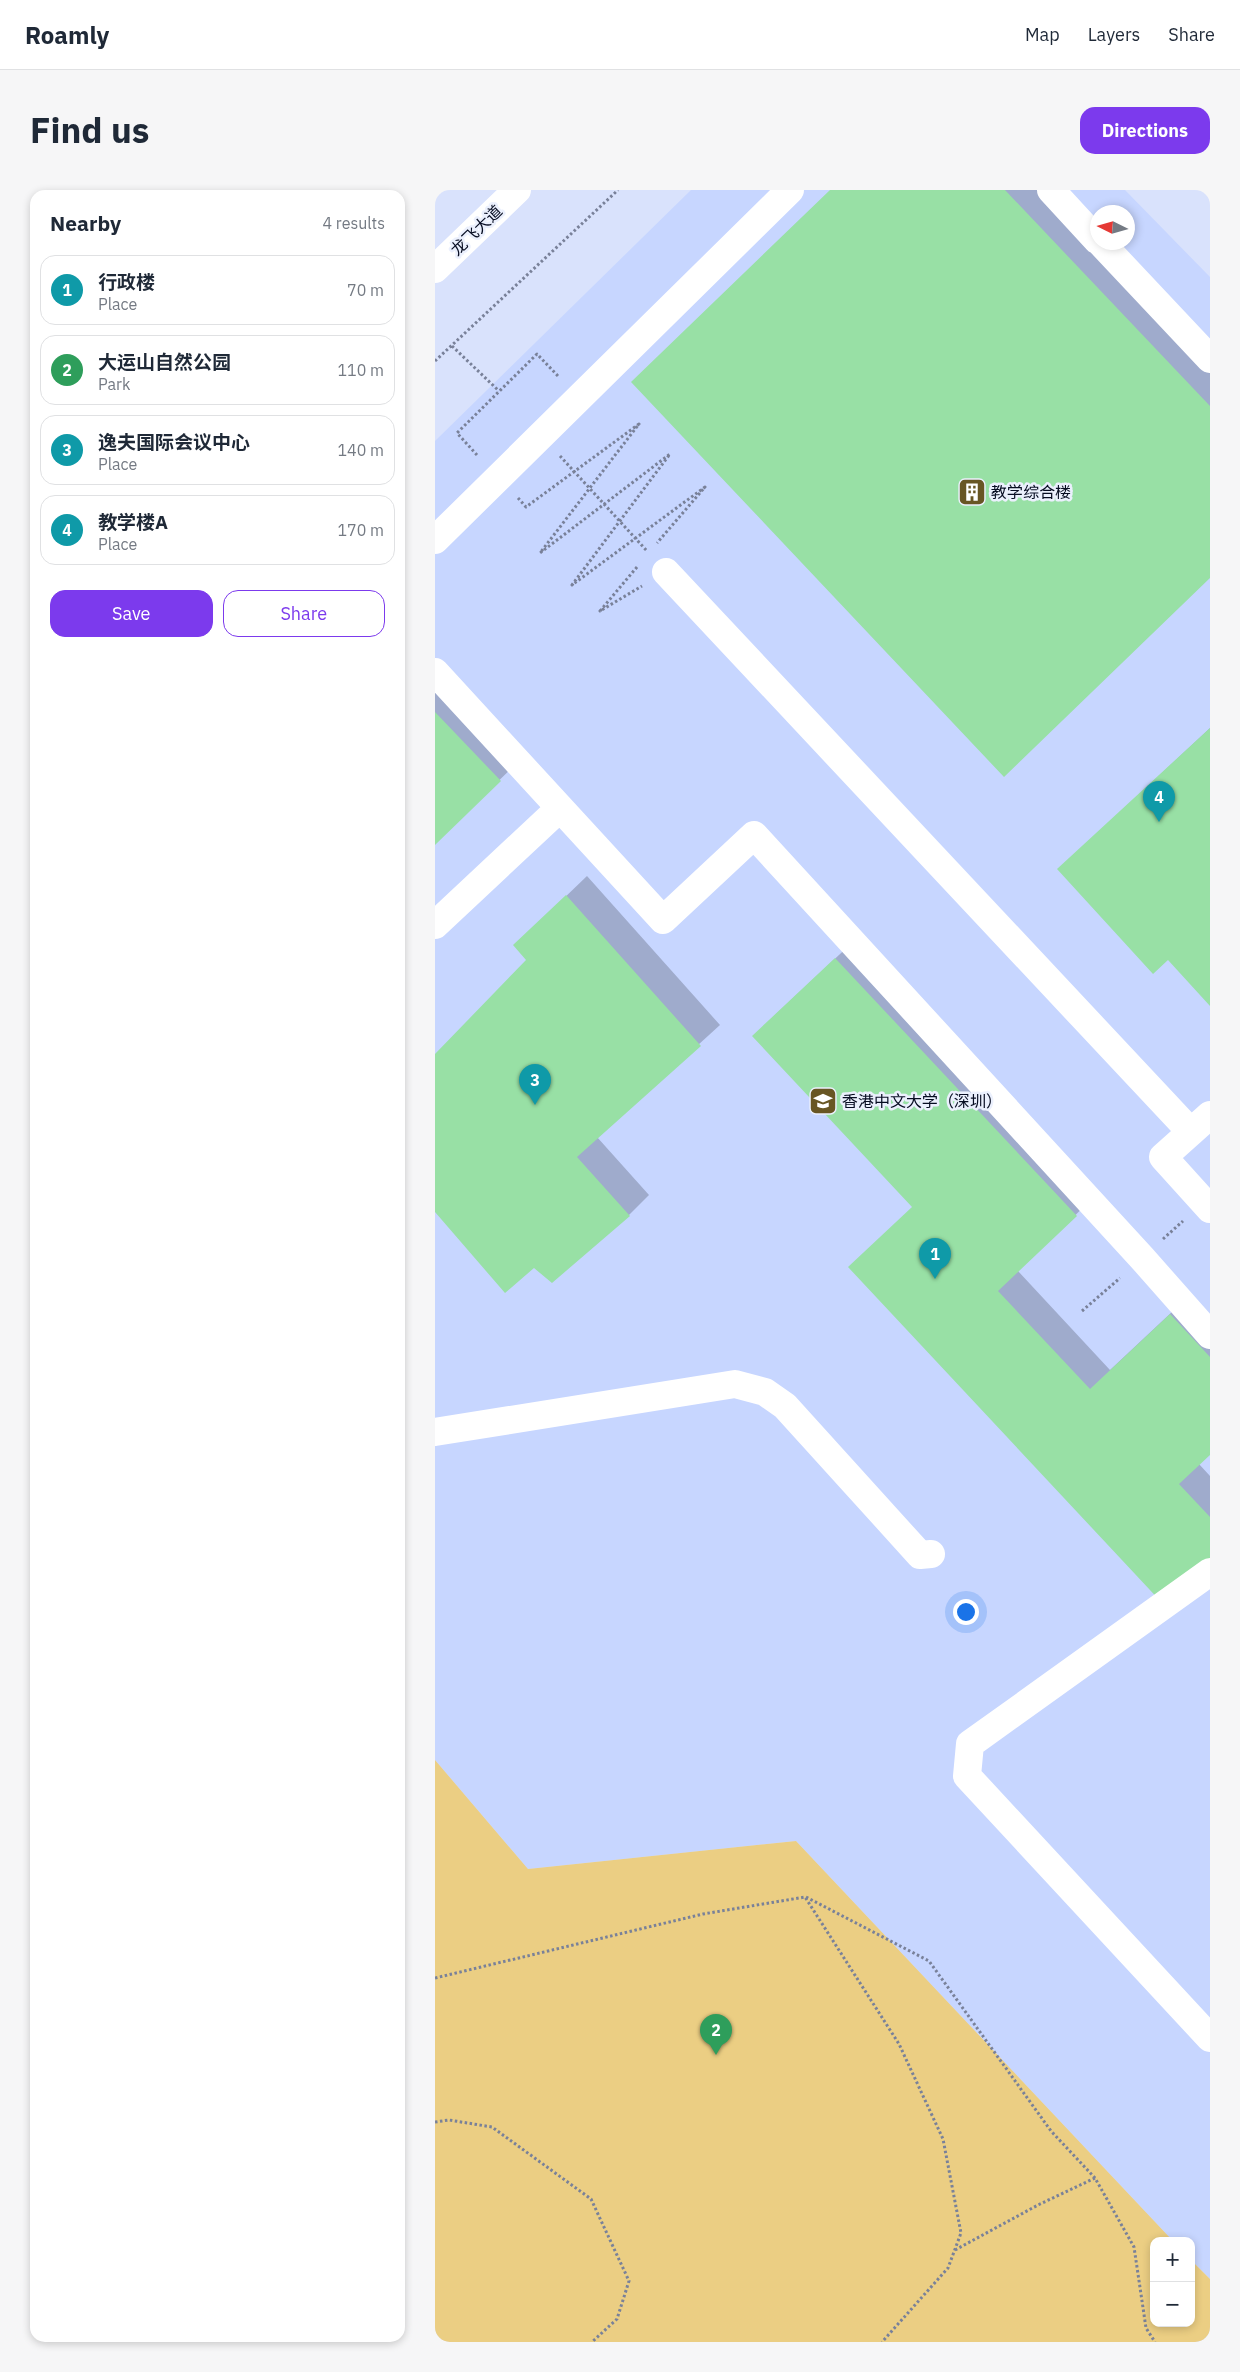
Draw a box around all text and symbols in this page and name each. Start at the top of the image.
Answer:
text: Roamly [25,19,109,51]
text: Map [1025,23,1060,46]
text: Layers [1088,23,1140,46]
text: Share [1168,23,1215,46]
text: Find us [30,107,149,153]
button: Directions [1080,107,1210,154]
street label: 龙飞大道 [446,201,506,259]
north arrow [1090,205,1135,250]
text: Nearby [50,209,121,237]
text: 4 results [322,213,385,233]
text: 行政楼 [98,270,155,294]
text: 1 [62,280,72,300]
text: 70 m [347,280,384,300]
text: Place [98,294,137,314]
text: 大运山自然公园 [98,350,231,374]
text: 2 [62,360,72,380]
text: 110 m [337,360,384,380]
text: Park [98,374,130,394]
text: 逸夫国际会议中心 [98,430,250,454]
text: 3 [62,440,72,460]
text: 140 m [337,440,384,460]
text: Place [98,454,137,474]
building icon: 教学综合楼 [957,477,987,507]
place label: 教学综合楼 [991,482,1071,502]
text: 教学楼A [98,510,168,534]
text: 4 [62,520,72,540]
text: 170 m [337,520,384,540]
text: Place [98,534,137,554]
button: Save [50,590,213,637]
button: Share [223,590,385,637]
pin: 4 [1143,781,1175,822]
pin: 3 [519,1064,551,1105]
school or university icon: 香港中文大学（深圳） [808,1086,838,1116]
place label: 香港中文大学（深圳） [842,1091,1002,1111]
pin: 1 [919,1238,951,1279]
your location [953,1599,979,1625]
pin: 2 [700,2014,732,2055]
map controls [1150,2237,1195,2327]
button: + [1150,2237,1195,2282]
button: − [1150,2282,1195,2327]

